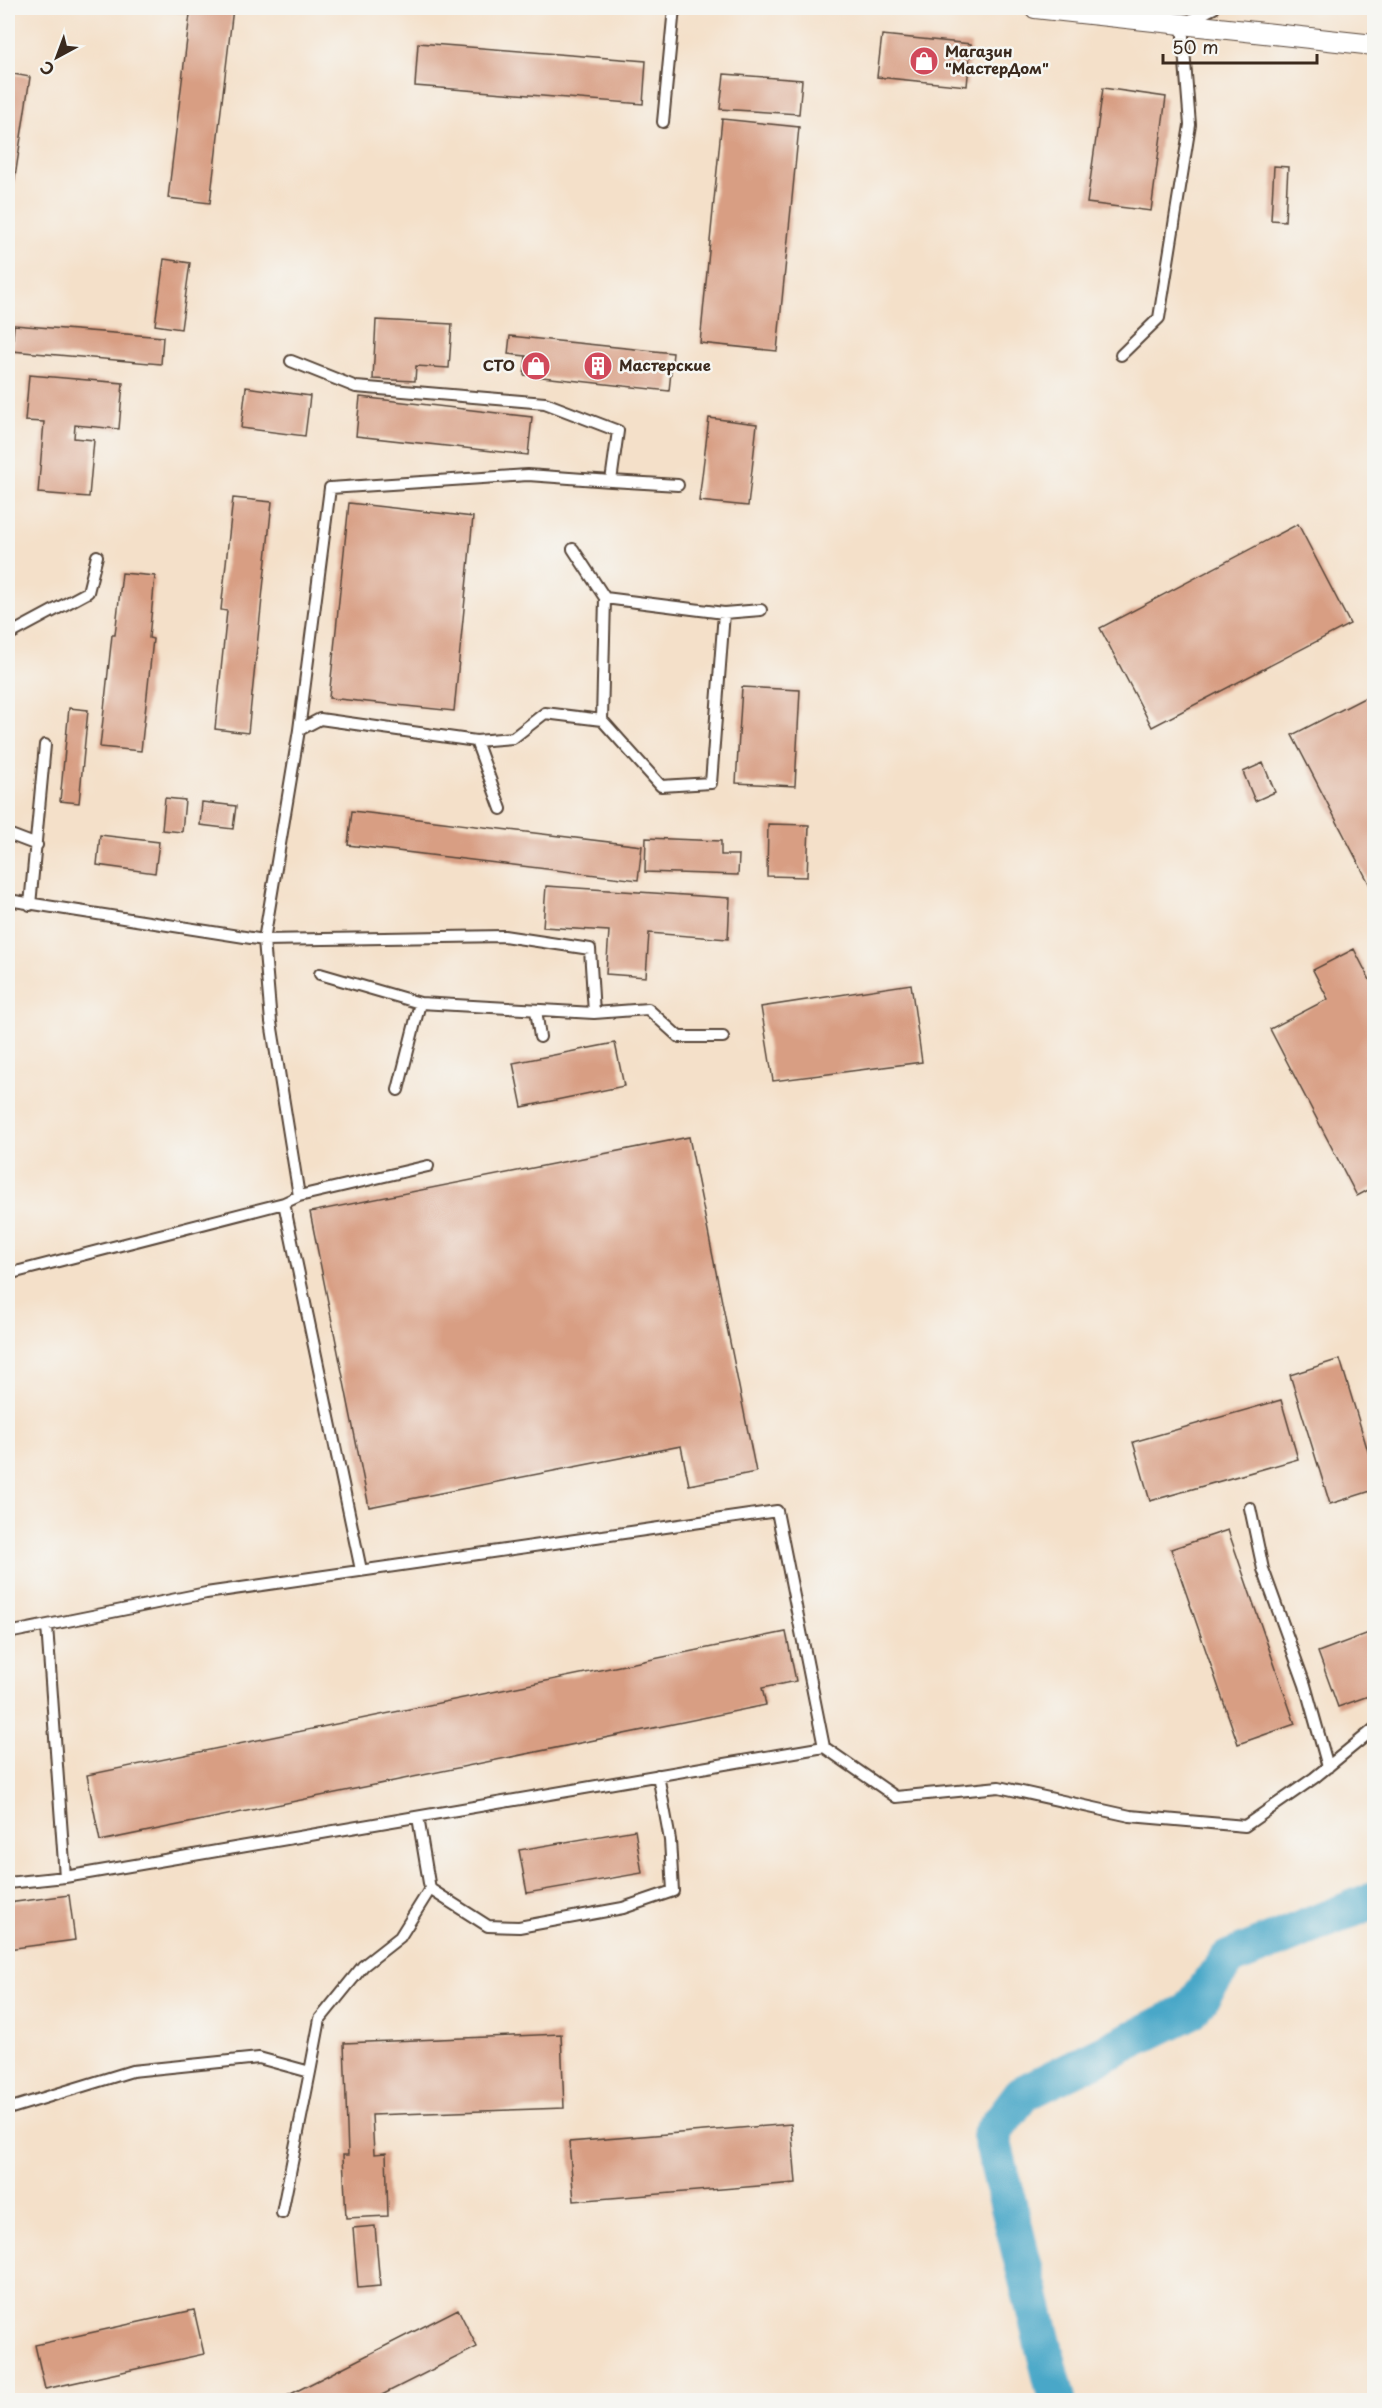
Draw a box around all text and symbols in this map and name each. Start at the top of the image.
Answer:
north arrow [27,27,87,87]
scale bar [1163,27,1318,65]
text: 50 m [1172,33,1219,60]
place label: Магазин "МастерДом" [945,39,1049,79]
shop icon: Магазин "МастерДом" [908,45,940,77]
text: С [34,56,59,82]
shop icon: СТО [520,350,552,382]
building icon: Мастерские [582,350,614,382]
place label: СТО [483,353,515,376]
place label: Мастерские [619,353,711,376]

